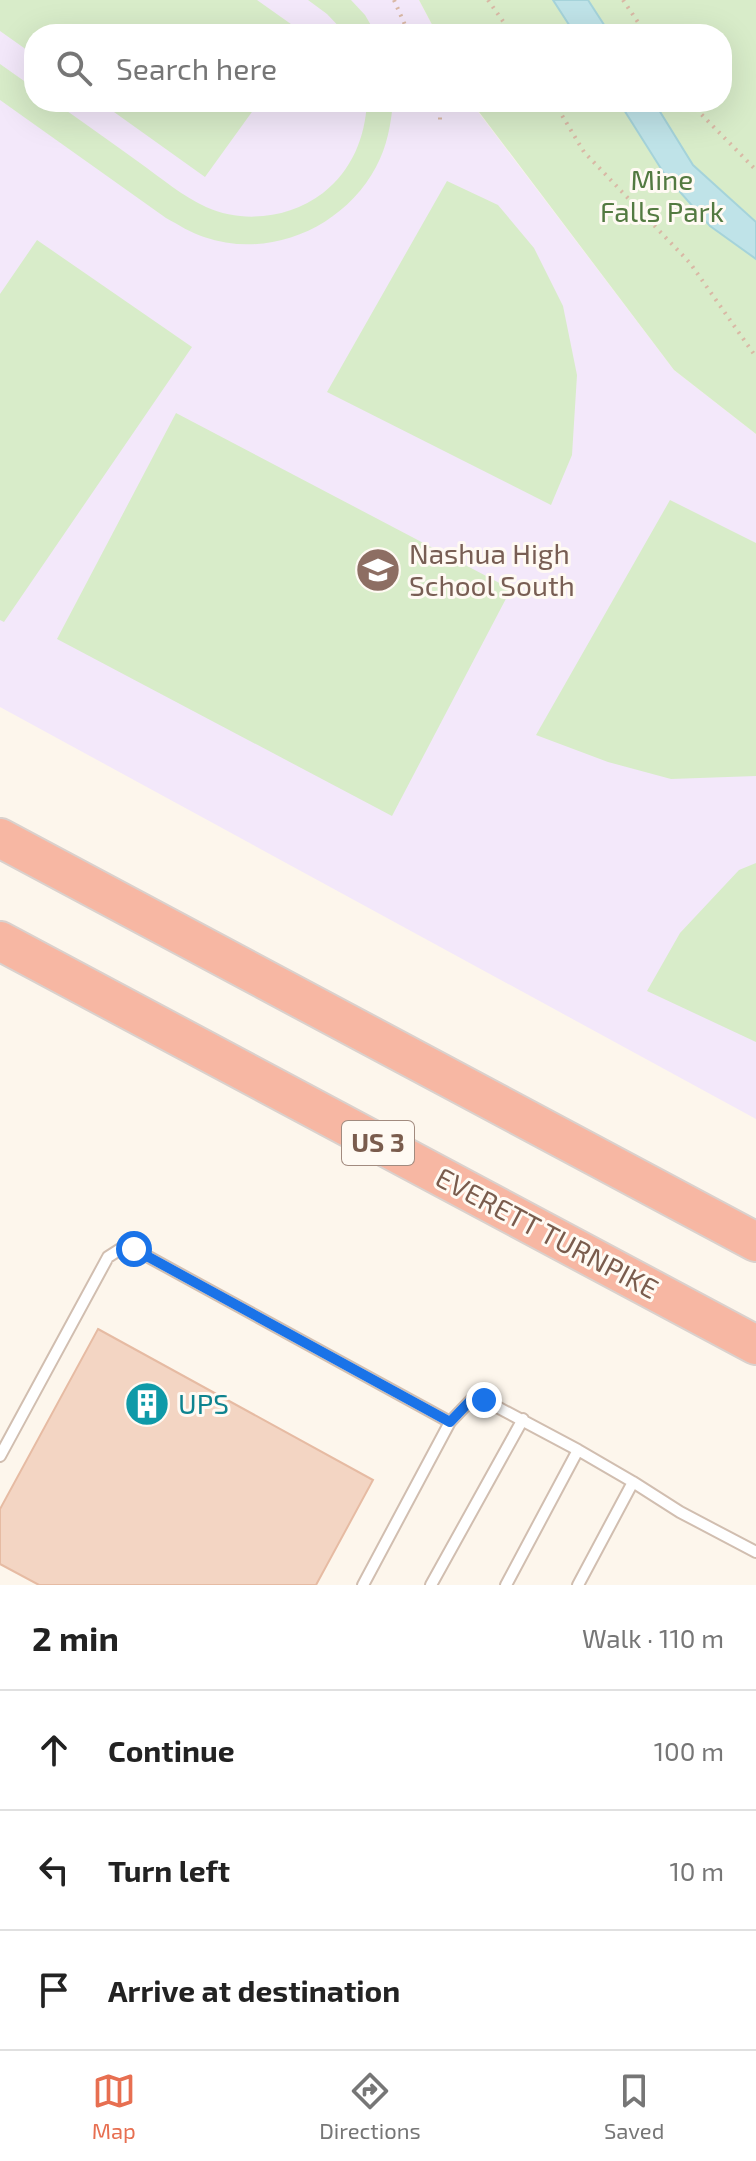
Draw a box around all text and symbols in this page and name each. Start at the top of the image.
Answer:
search box [24,24,732,112]
icon: search [52,46,96,90]
text: Search here [116,50,277,86]
park label: Mine Falls Park [600,162,724,228]
place label: Nashua High School South [409,536,575,602]
school or university icon: Nashua High School South [354,546,402,594]
road number: US 3 [342,1121,414,1165]
street label: EVERETT TURNPIKE [431,1159,664,1305]
route start [116,1231,152,1267]
building icon: UPS [123,1380,171,1428]
route end [466,1382,502,1418]
place label: UPS [178,1386,229,1420]
text: 2 min [32,1617,119,1658]
text: Walk · 110 m [582,1622,724,1653]
icon: ahead [32,1728,76,1772]
text: Continue [108,1732,235,1768]
text: 100 m [654,1735,724,1766]
icon: left [32,1848,76,1892]
text: Turn left [108,1852,230,1888]
text: 10 m [669,1855,724,1886]
icon: arrive [32,1968,76,2012]
text: Arrive at destination [108,1972,400,2008]
tab: Map [92,2069,136,2143]
tab: Directions [319,2069,421,2143]
tab: Saved [604,2069,664,2143]

